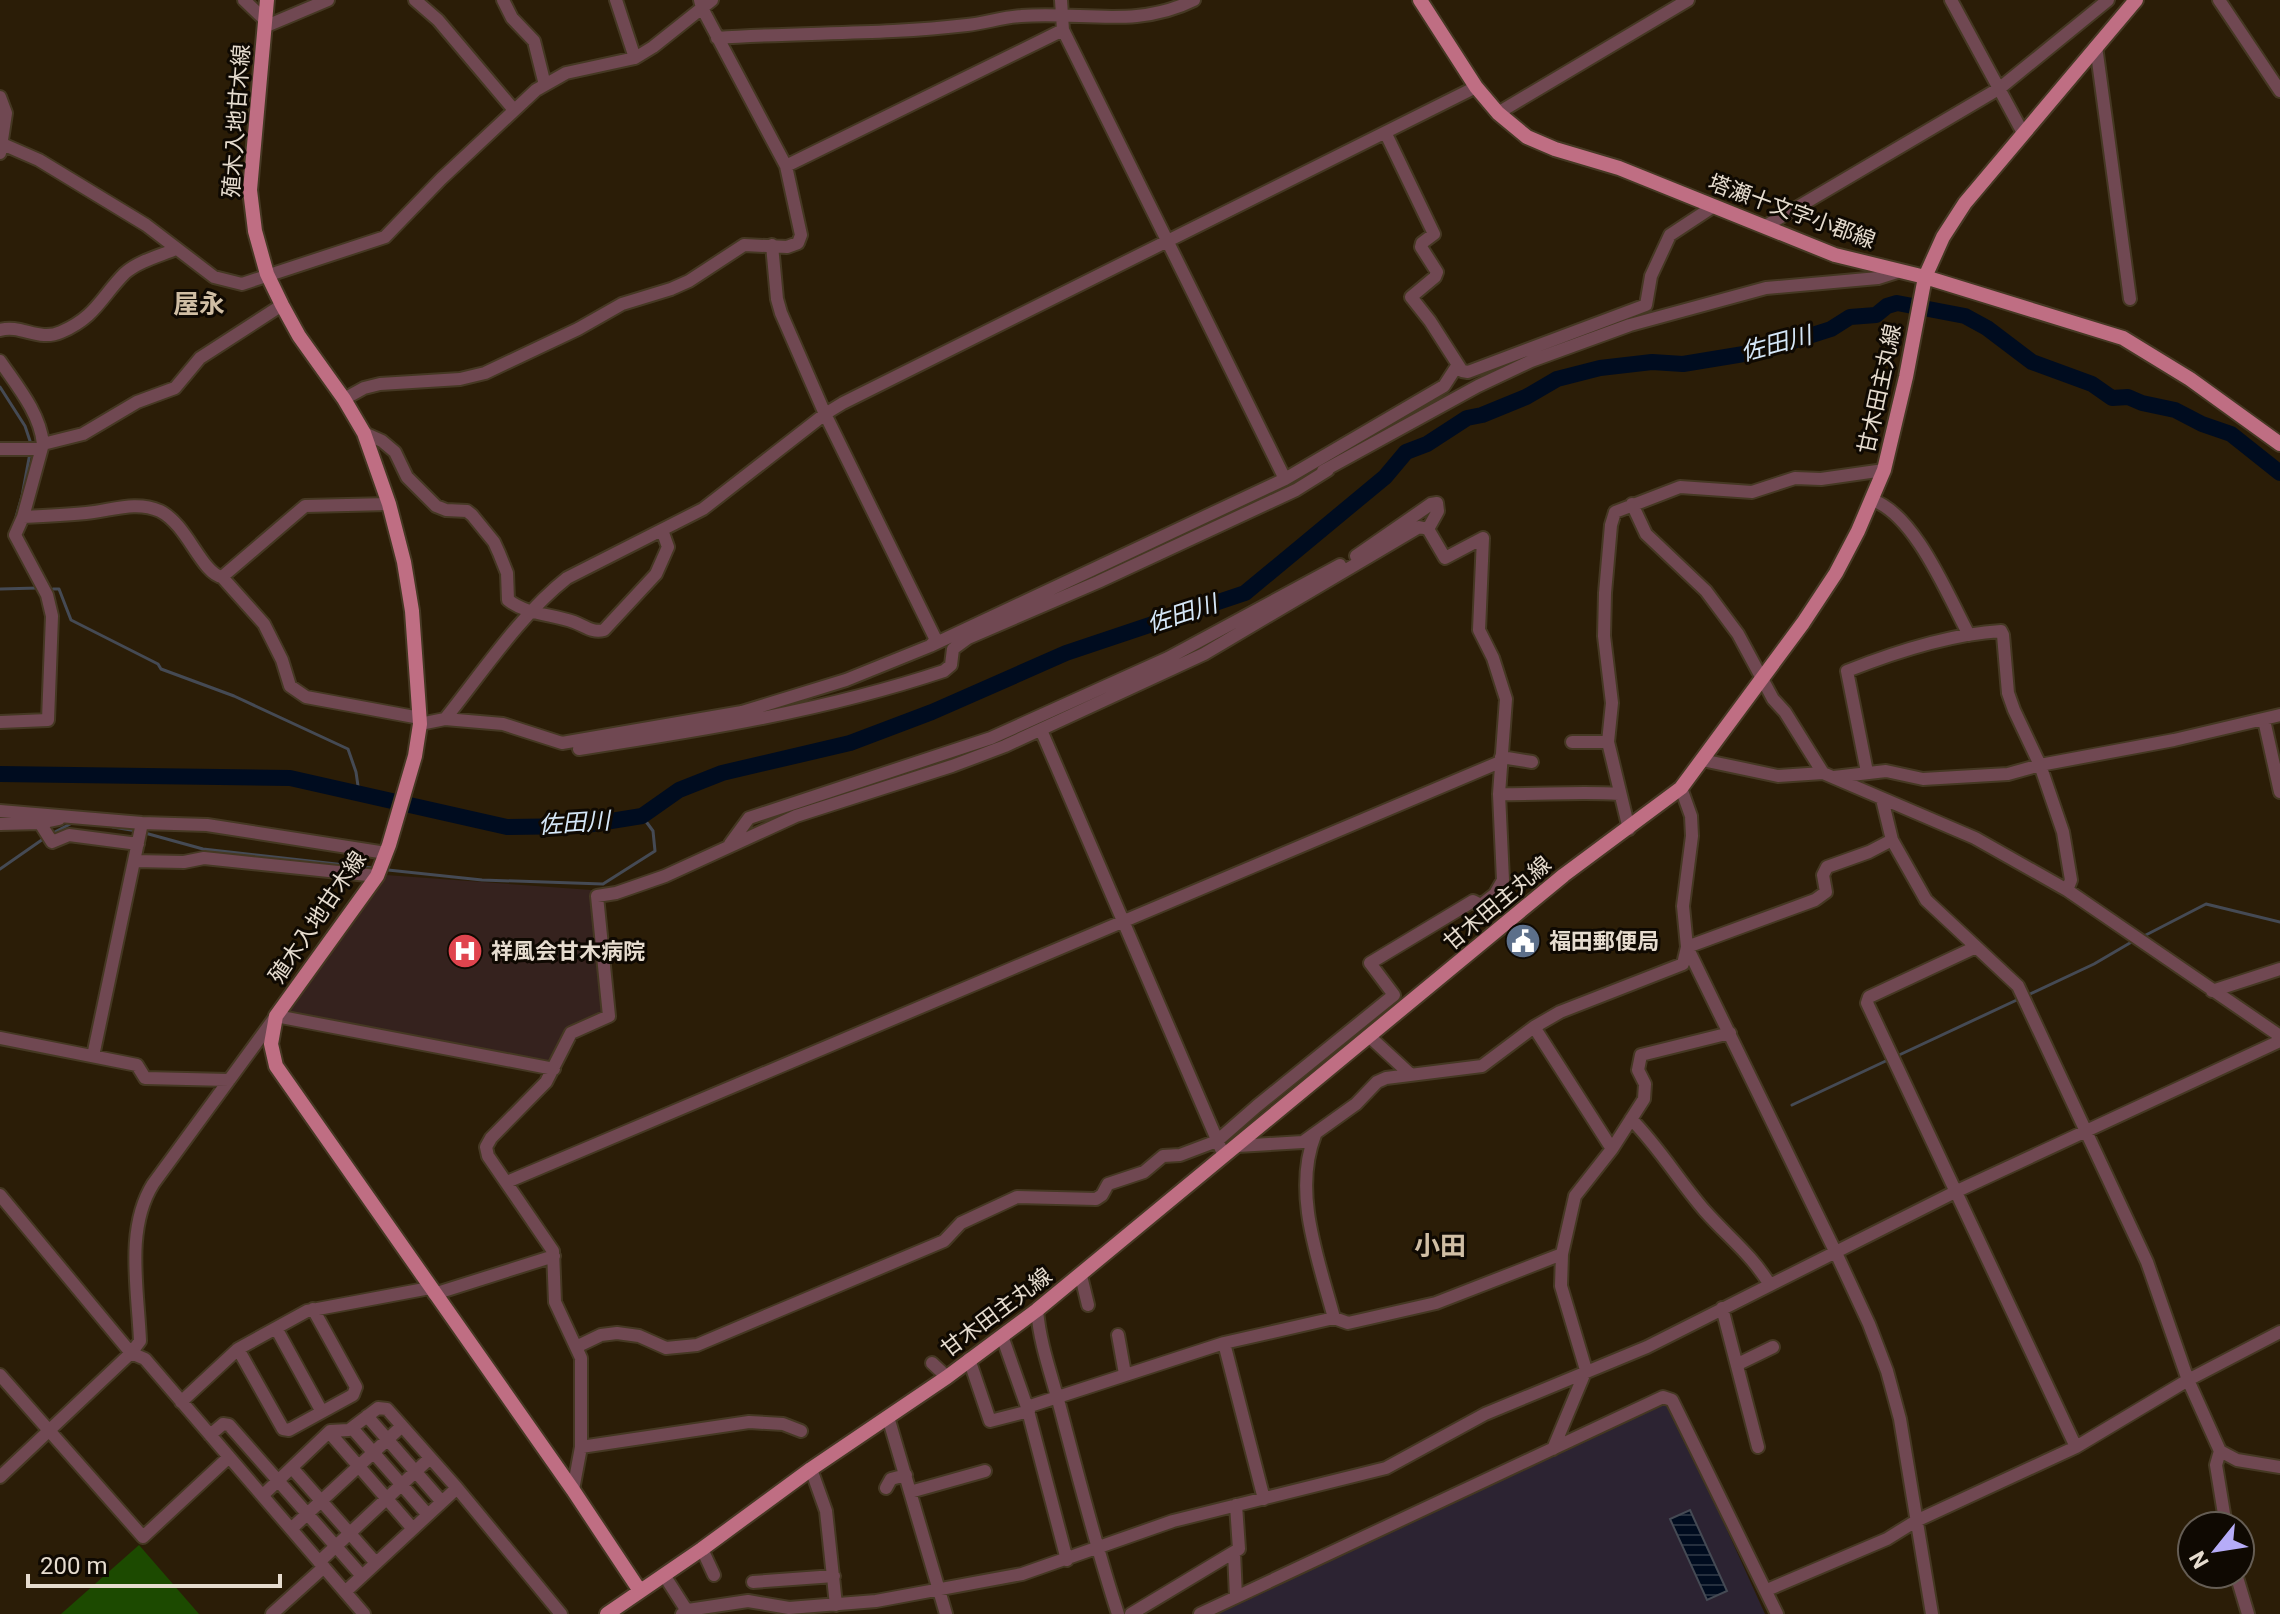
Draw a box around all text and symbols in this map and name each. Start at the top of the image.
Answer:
street label: 殖木入地甘木線 [219,43,254,199]
street label: 塔瀬十文字小郡線 [1705,170,1879,253]
district label: 屋永 [173,289,225,319]
water label: 佐田川 [1738,320,1817,367]
street label: 甘木田主丸線 [1854,322,1905,456]
water label: 佐田川 [1143,589,1223,638]
water label: 佐田川 [537,806,614,839]
street label: 殖木入地甘木線 [264,846,371,988]
street label: 甘木田主丸線 [1439,851,1556,955]
public building icon: 福田郵便局 [1504,922,1542,960]
place label: 福田郵便局 [1549,929,1659,954]
hospital icon: 祥風会甘木病院 [446,932,484,970]
place label: 祥風会甘木病院 [491,939,645,964]
district label: 小田 [1414,1231,1466,1261]
street label: 甘木田主丸線 [936,1263,1057,1362]
north arrow [2176,1510,2256,1590]
scale bar [28,1538,280,1588]
text: N [2184,1547,2214,1573]
text: 200 m [40,1552,107,1580]

